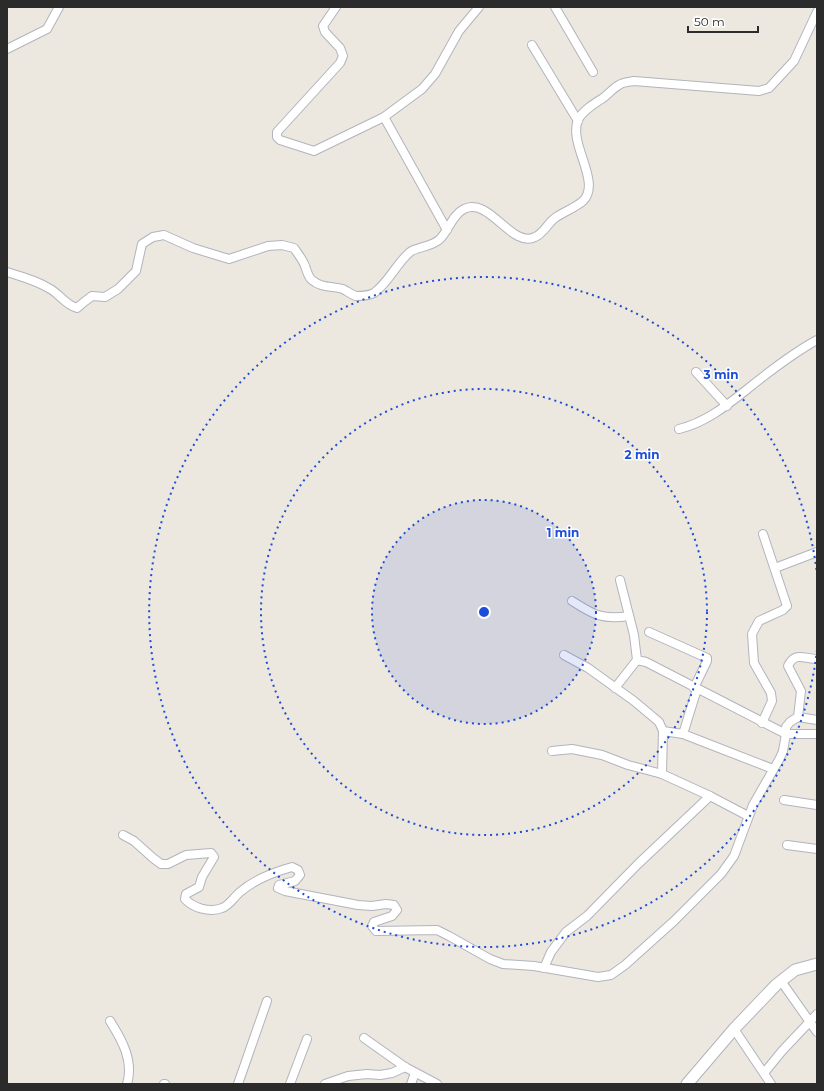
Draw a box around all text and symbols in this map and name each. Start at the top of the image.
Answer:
scale bar [688,8,758,34]
text: 50 m [694,14,725,29]
text: 3 min [703,367,739,382]
text: 2 min [625,447,659,462]
text: 1 min [547,525,579,540]
centre of rings [477,605,491,619]

